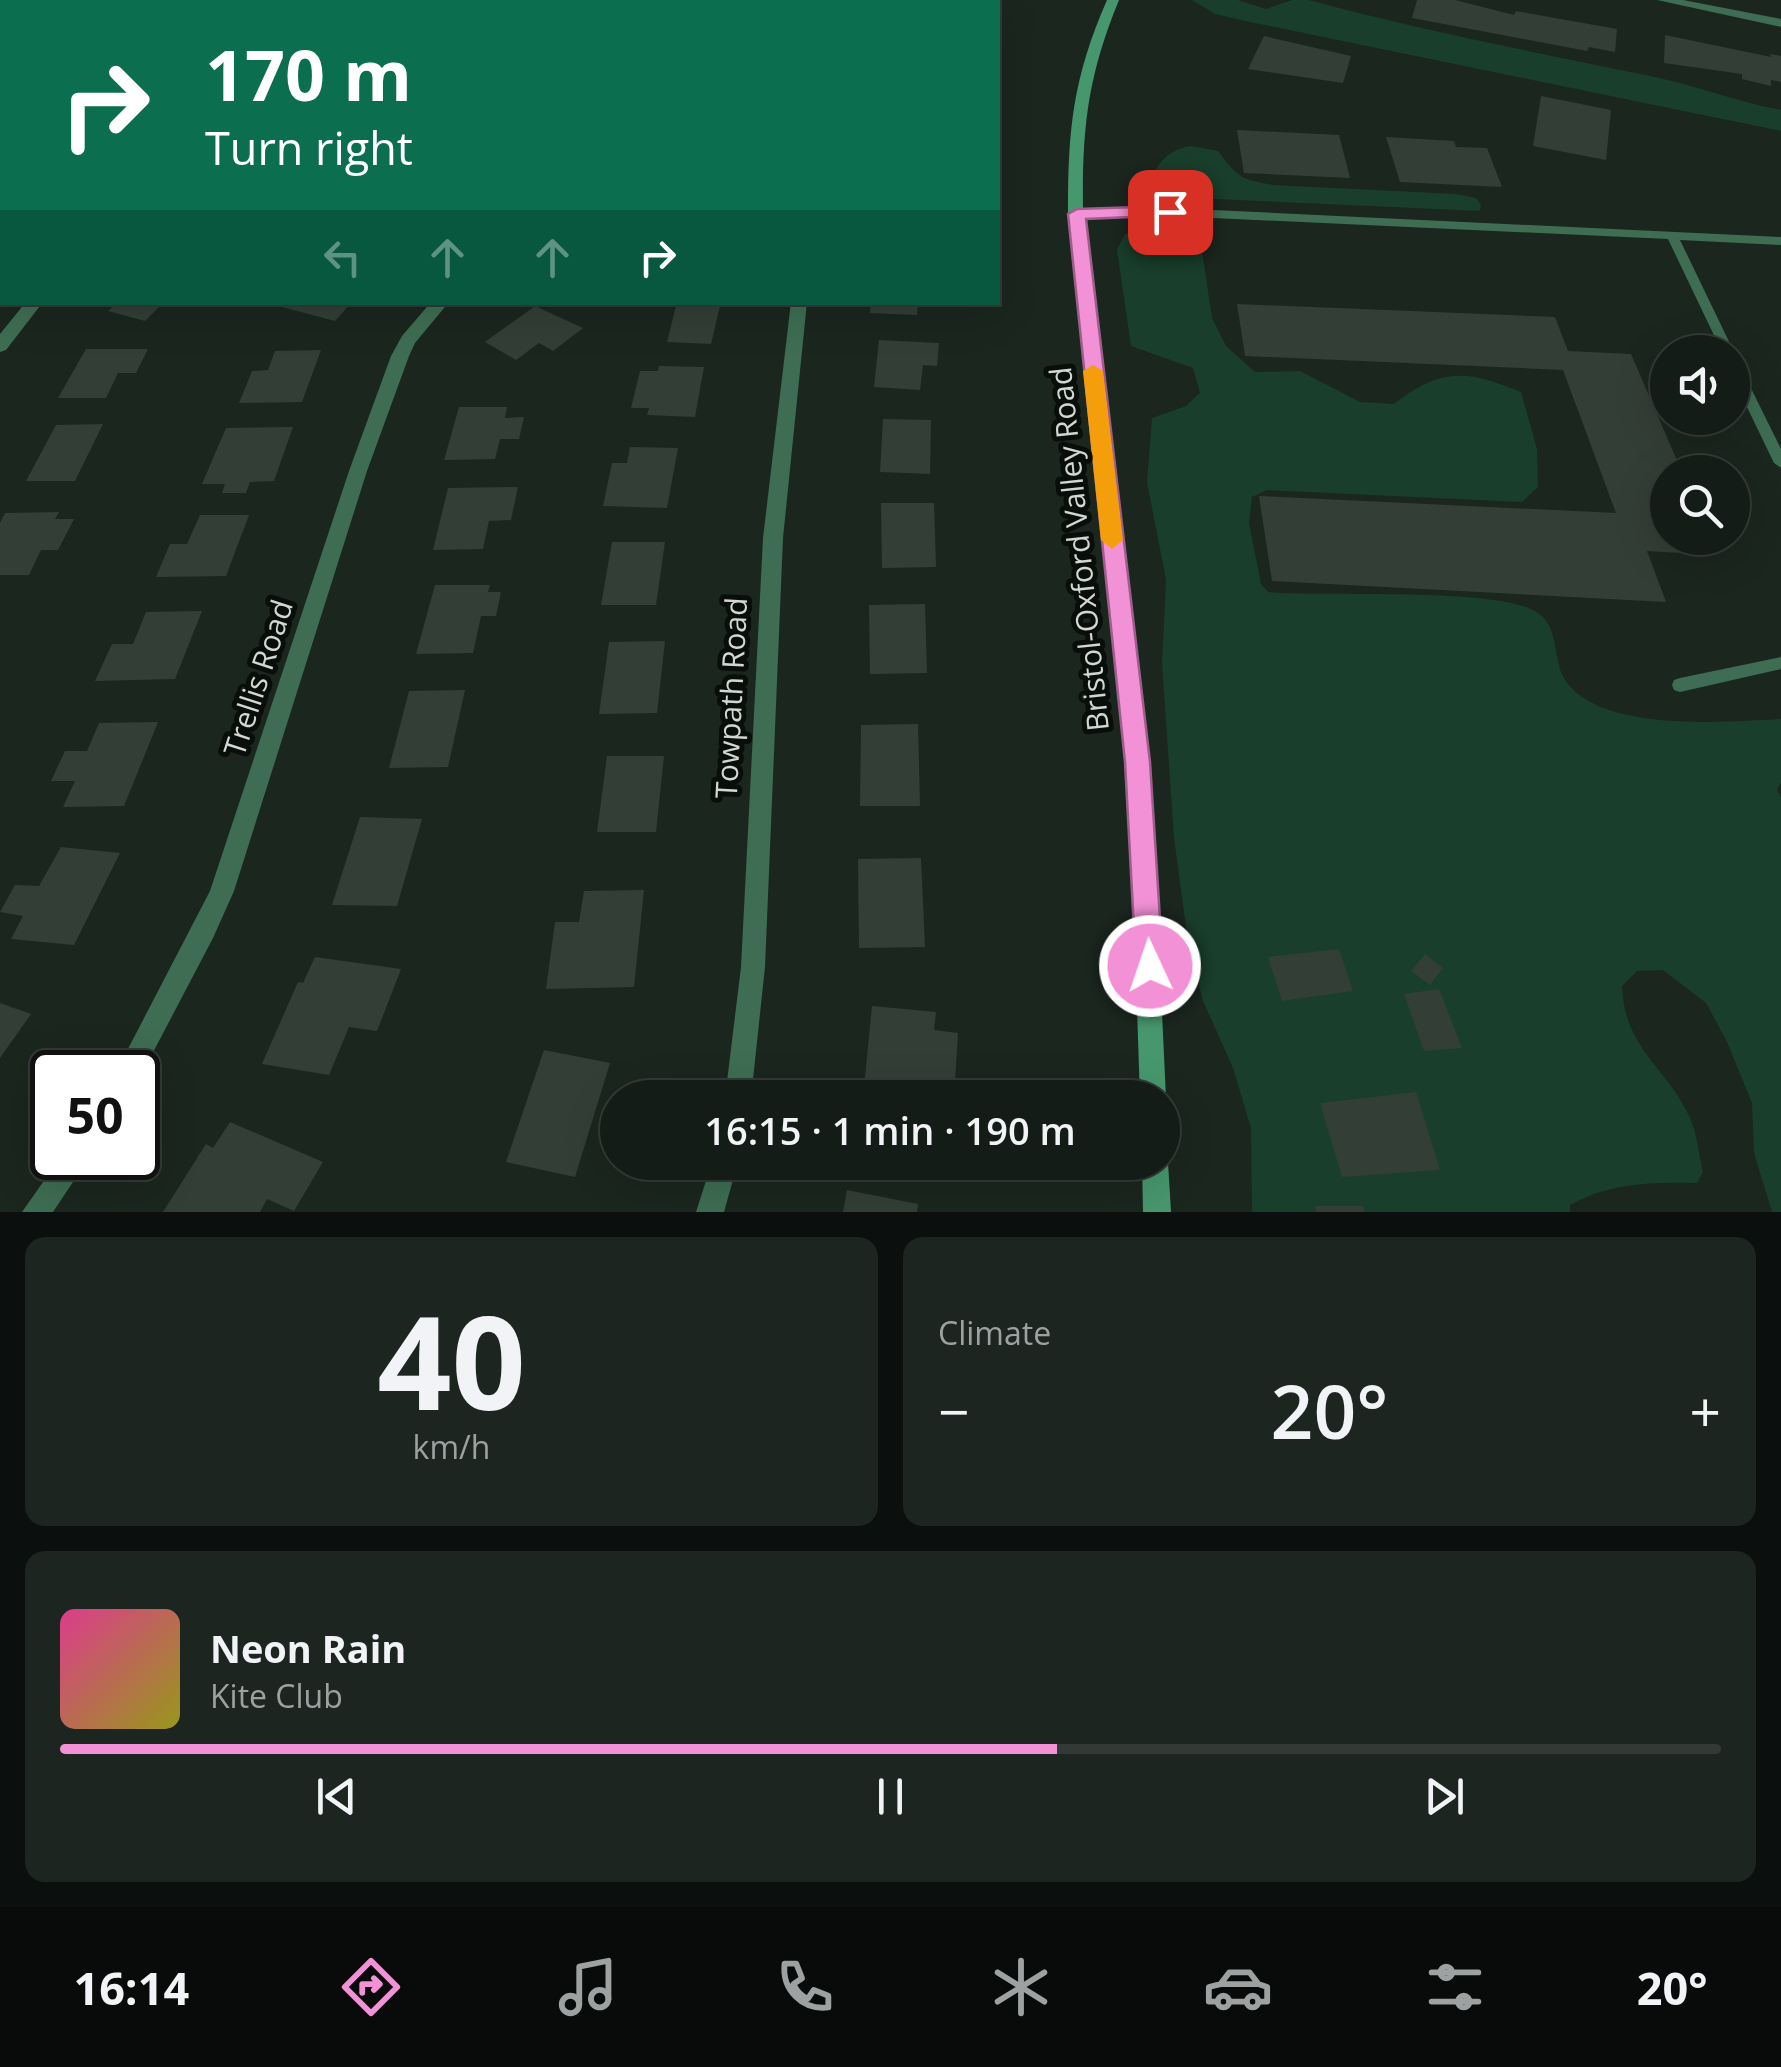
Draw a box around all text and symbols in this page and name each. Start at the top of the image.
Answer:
text: 170 m [205,26,412,122]
icon: right [40,40,170,170]
text: Turn right [205,117,413,178]
pin [1128,170,1213,255]
icon: arrive [1143,185,1198,240]
icon: left [315,230,370,285]
icon: ahead [420,230,475,285]
icon: ahead [525,230,580,285]
icon: right [630,230,685,285]
map controls [1650,335,1750,555]
button: sound [1650,335,1750,435]
street label: Bristol-Oxford Valley Road [1039,365,1118,733]
button: search [1650,455,1750,555]
street label: Trellis Road [213,594,302,761]
street label: Towpath Road [705,596,756,800]
position arrow [1098,914,1202,1018]
speed limit sign: 50 [30,1050,160,1180]
text: 16:15 · 1 min · 190 m [704,1104,1076,1156]
text: 40 [377,1271,526,1448]
text: Climate [938,1311,1051,1354]
text: 20° [1271,1359,1388,1461]
text: − [938,1373,969,1448]
text: + [1690,1373,1721,1448]
text: km/h [413,1425,490,1468]
text: Neon Rain [210,1622,406,1674]
text: Kite Club [210,1674,343,1717]
icon: previous [309,1769,364,1824]
icon: pause [863,1769,918,1824]
icon: next [1417,1769,1472,1824]
icon: directions [336,1952,406,2022]
icon: music [553,1952,623,2022]
icon: phone [770,1952,840,2022]
icon: climate [986,1952,1056,2022]
icon: car [1203,1952,1273,2022]
icon: filters [1420,1952,1490,2022]
text: 16:14 [73,1957,189,2018]
text: 20° [1637,1957,1708,2018]

